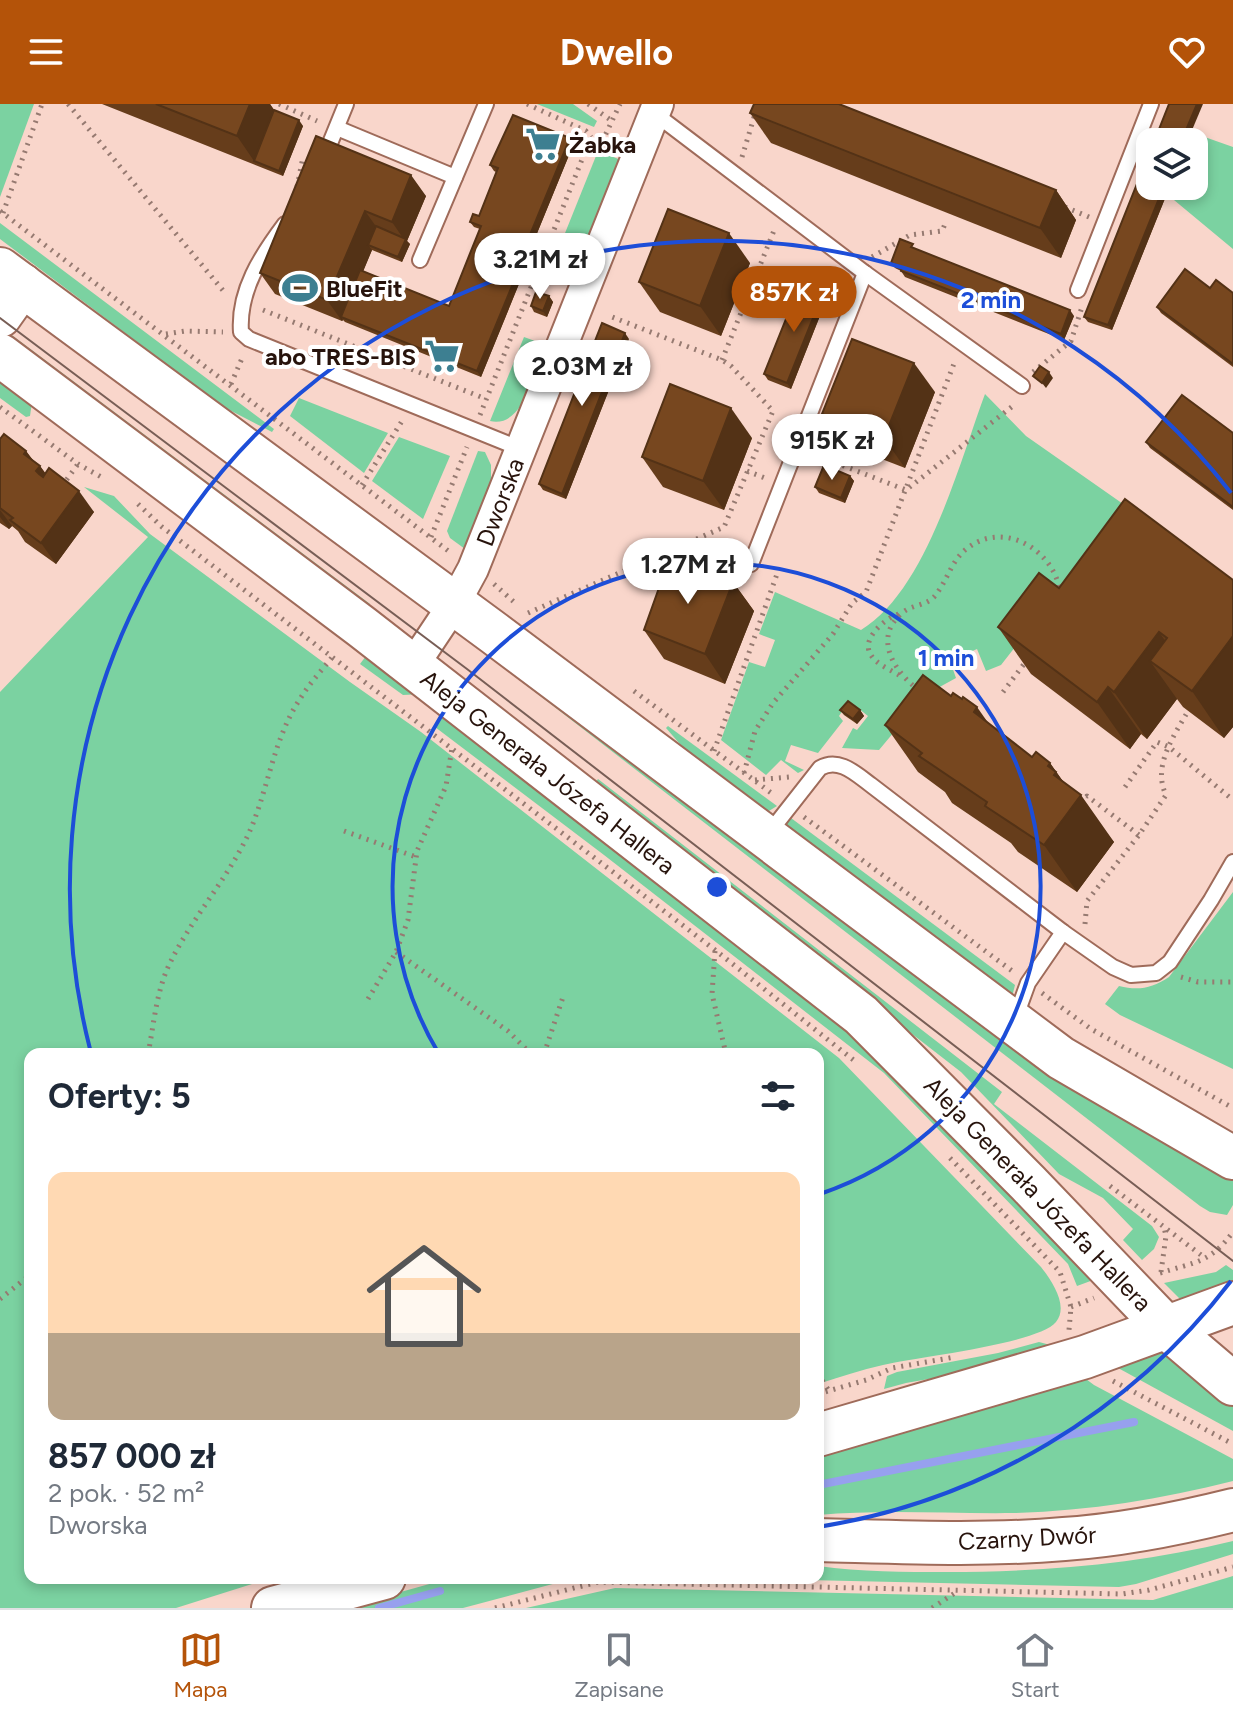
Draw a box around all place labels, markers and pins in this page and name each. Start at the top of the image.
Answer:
supermarket icon: Żabka [524,125,562,163]
place label: Żabka [569,130,636,159]
pin: 3.21M zł [457,233,623,301]
pin: 857K zł [720,266,868,334]
sports icon: BlueFit [281,269,319,307]
place label: BlueFit [326,274,403,303]
supermarket icon: abo TRES-BIS [423,337,461,375]
pin: 2.03M zł [499,340,665,408]
place label: abo TRES-BIS [265,342,416,371]
pin: 915K zł [758,414,906,482]
pin: 1.27M zł [605,538,771,606]
centre of rings [703,873,731,901]

